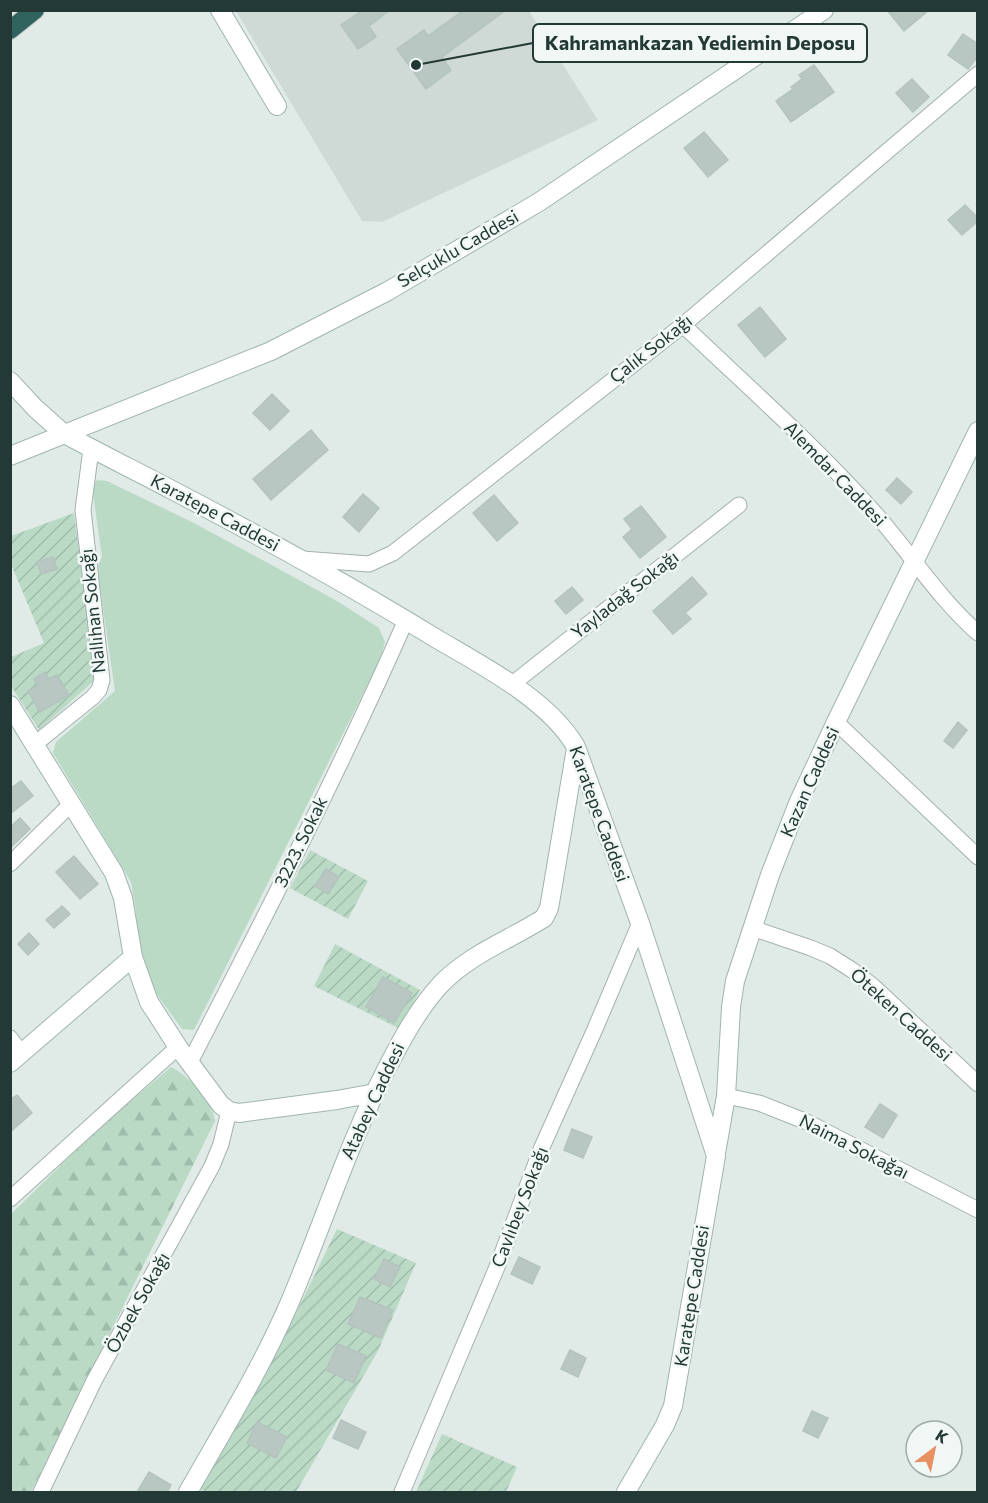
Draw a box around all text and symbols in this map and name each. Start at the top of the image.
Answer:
callout: Kahramankazan Yediemin Deposu [533,24,867,62]
text: Kahramankazan Yediemin Deposu [545,30,855,54]
street label: Selçuklu Caddesi [393,205,522,292]
street label: Çalık Sokağı [605,309,696,387]
street label: Alemdar Caddesi [780,416,891,530]
street label: Karatepe Caddesi [147,469,284,555]
street label: Yayladağ Sokağı [566,545,683,643]
street label: Nallıhan Sokağı [75,548,109,674]
street label: Kazan Caddesi [775,723,843,840]
street label: Karatepe Caddesi [565,743,635,885]
street label: 3223. Sokak [269,792,332,890]
street label: Öteken Caddesi [846,963,957,1066]
street label: Atabey Caddesi [335,1039,409,1162]
street label: Naima Sokağaı [796,1109,913,1183]
street label: Cavlıbey Sokağı [486,1143,552,1270]
street label: Karatepe Caddesi [669,1223,713,1368]
street label: Özbek Sokağı [100,1248,174,1357]
north arrow [904,1419,964,1479]
text: K [932,1425,952,1447]

